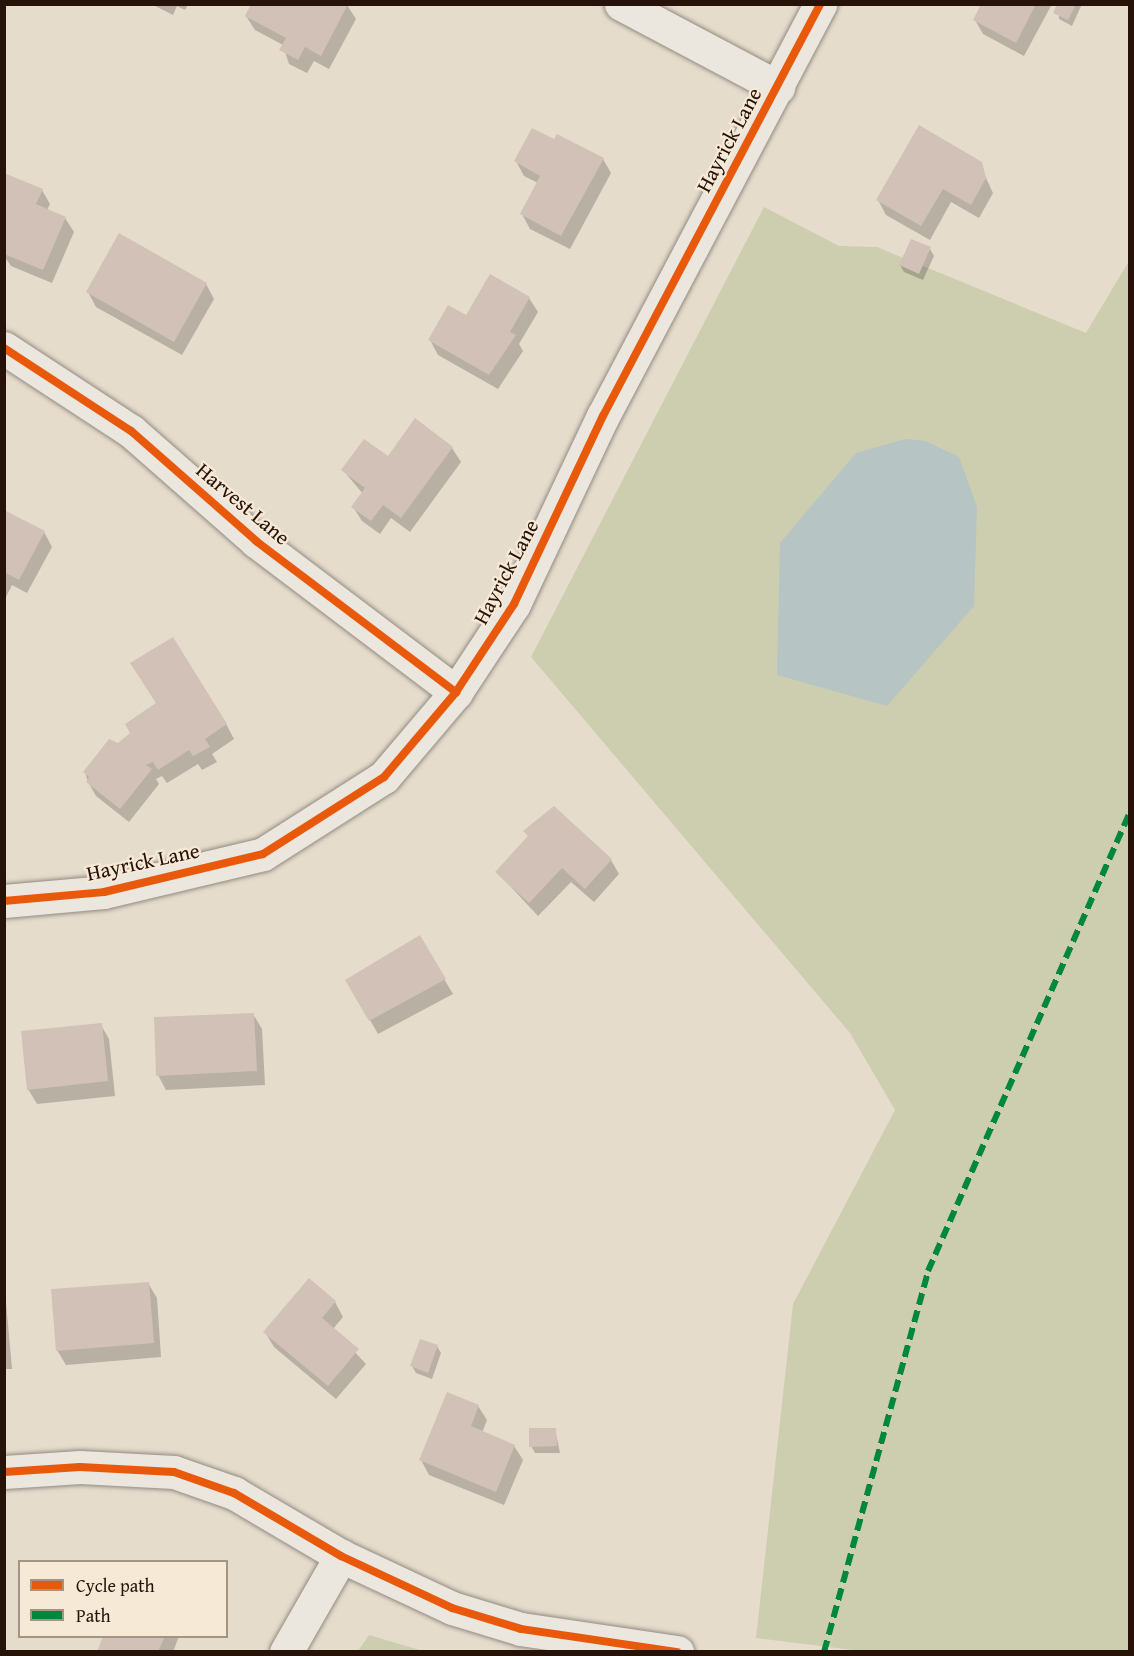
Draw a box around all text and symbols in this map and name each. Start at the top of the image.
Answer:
street label: Hayrick Lane [691,83,767,197]
street label: Harvest Lane [191,458,295,550]
street label: Hayrick Lane [468,515,544,629]
street label: Hayrick Lane [84,838,202,886]
legend [18,1560,228,1638]
text: Cycle path [76,1572,155,1599]
text: Path [76,1602,111,1629]

